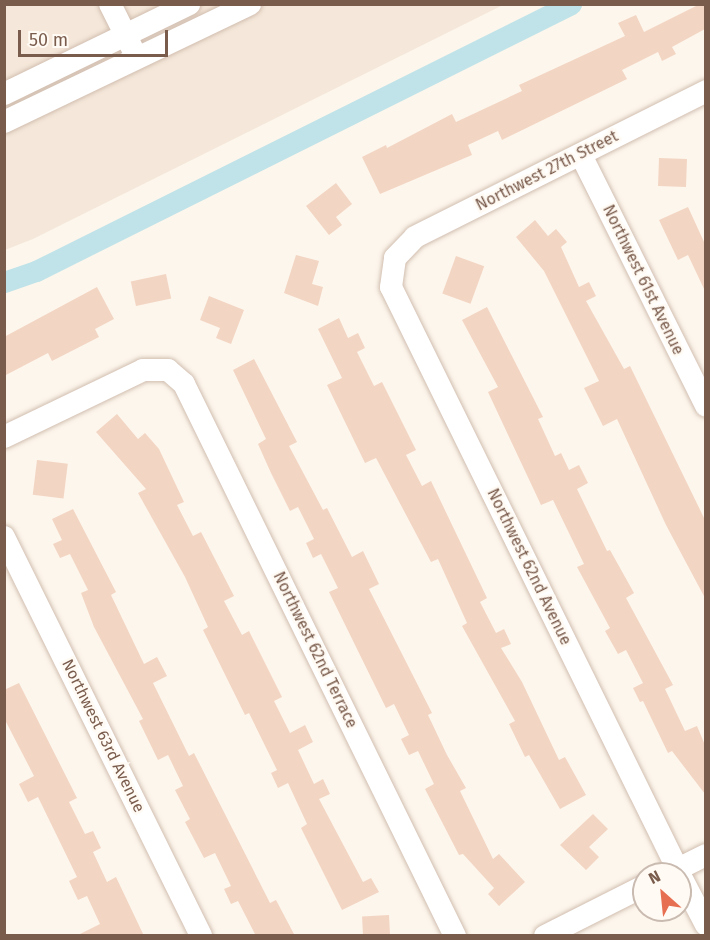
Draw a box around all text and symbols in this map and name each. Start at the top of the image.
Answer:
scale bar [21,18,171,56]
text: 50 m [29,29,68,51]
street label: Northwest 27th Street [473,127,621,215]
street label: Northwest 61st Avenue [598,202,688,358]
street label: Northwest 62nd Avenue [483,486,575,648]
street label: Northwest 62nd Terrace [269,569,361,731]
street label: Northwest 63rd Avenue [57,656,149,816]
north arrow [632,862,692,922]
text: N [645,866,664,888]

